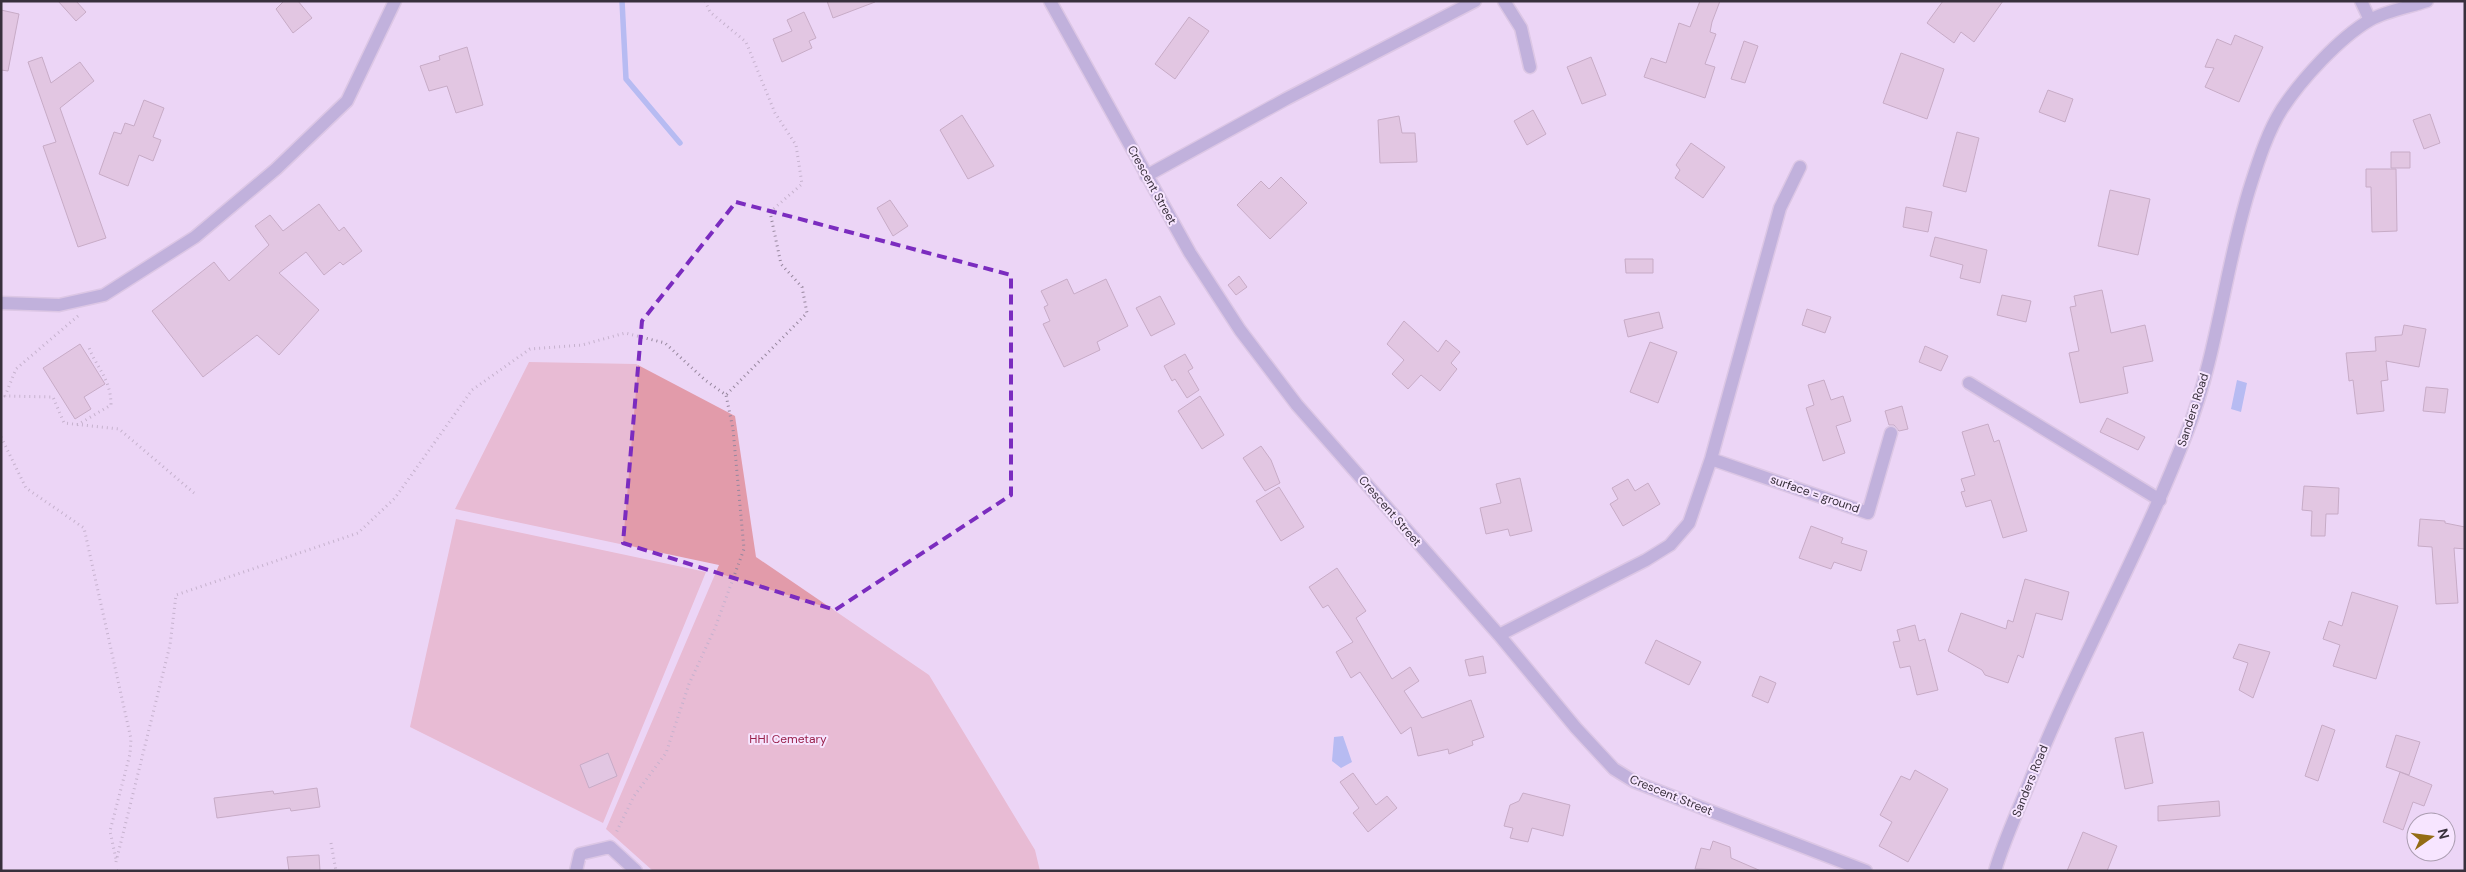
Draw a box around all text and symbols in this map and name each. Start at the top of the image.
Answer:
street label: Crescent Street [1124,143,1181,228]
street label: Sanders Road [2174,371,2212,449]
street label: surface = ground [1768,471,1862,517]
street label: Crescent Street [1355,472,1425,550]
park label: HHI Cemetary [749,731,827,747]
street label: Sanders Road [2008,743,2052,819]
street label: Crescent Street [1627,771,1715,819]
north arrow [2406,812,2456,862]
text: N [2434,827,2454,841]

